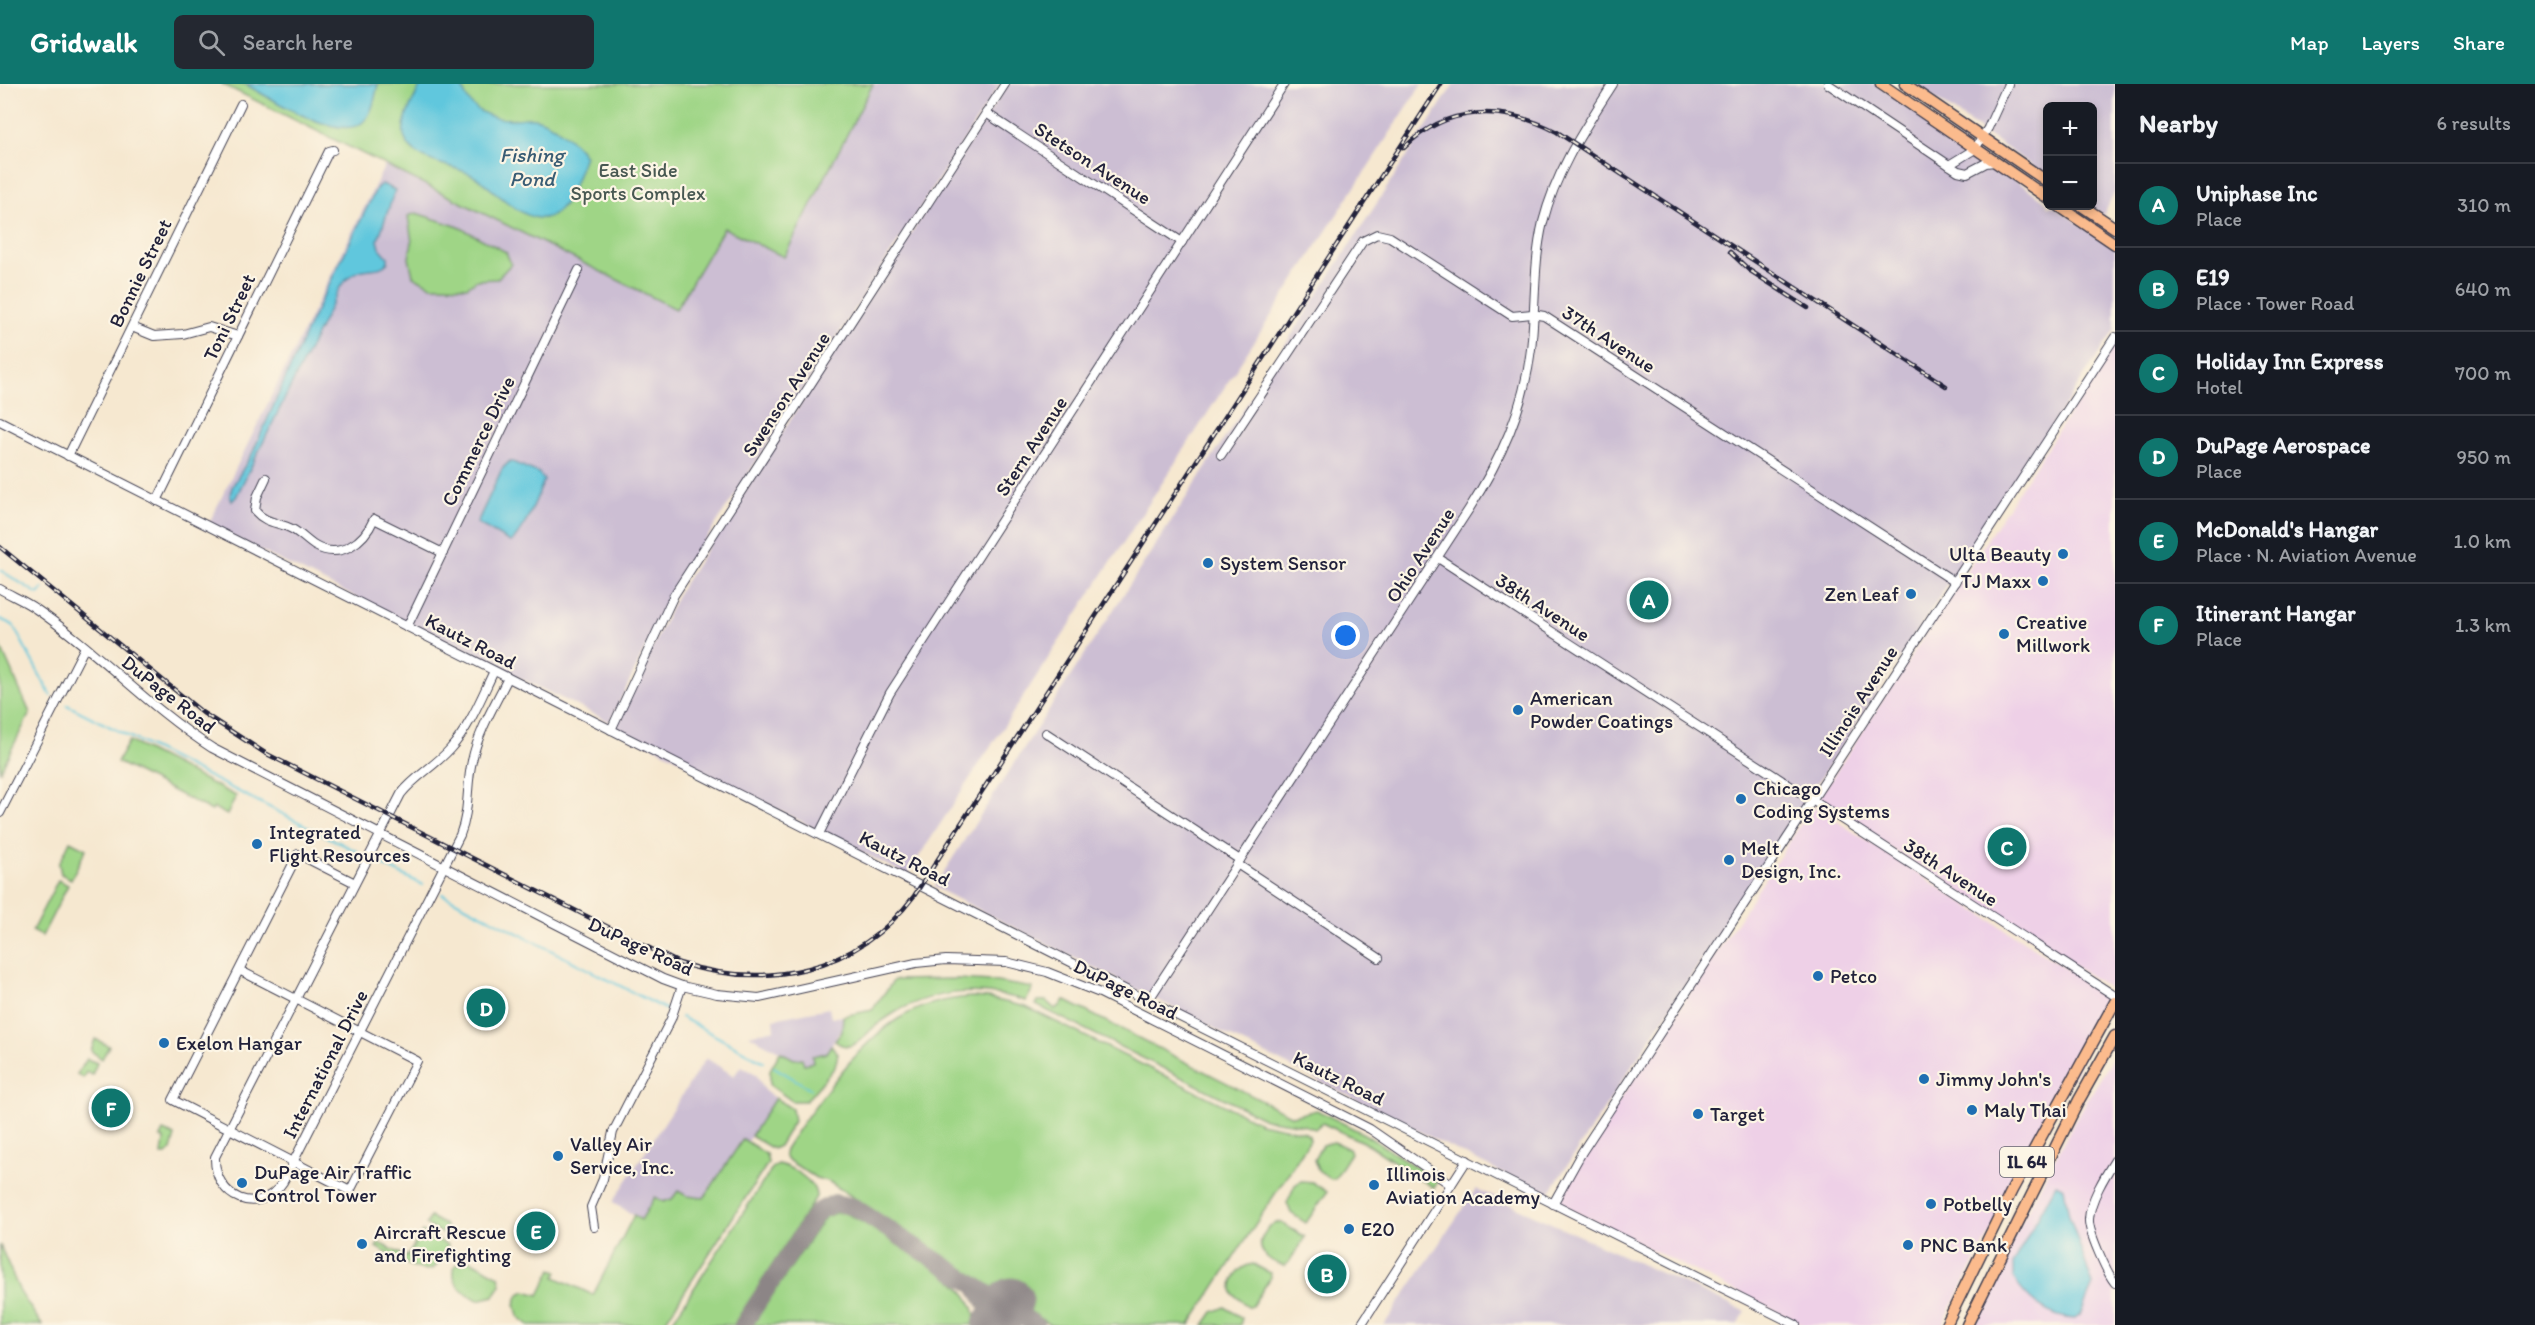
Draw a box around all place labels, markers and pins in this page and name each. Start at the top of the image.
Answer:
place label: Ulta Beauty [1949,542,2052,566]
marker: Ulta Beauty [2056,547,2070,561]
place label: System Sensor [1220,551,1346,575]
marker: System Sensor [1201,556,1215,570]
place label: TJ Maxx [1961,569,2032,593]
marker: TJ Maxx [2036,574,2050,588]
pin: A [1630,578,1668,622]
place label: Zen Leaf [1825,582,1899,606]
marker: Zen Leaf [1904,587,1918,601]
place label: Creative Millwork [2016,610,2090,657]
marker: Creative Millwork [1997,627,2011,641]
place label: American Powder Coatings [1530,686,1673,733]
marker: American Powder Coatings [1511,703,1525,717]
place label: Chicago Coding Systems [1753,776,1890,823]
marker: Chicago Coding Systems [1734,792,1748,806]
place label: Integrated Flight Resources [269,820,410,867]
pin: C [1988,824,2026,870]
place label: Melt Design, Inc. [1741,836,1841,883]
marker: Integrated Flight Resources [250,837,264,851]
marker: Melt Design, Inc. [1722,853,1736,867]
place label: Petco [1830,964,1877,988]
marker: Petco [1811,969,1825,983]
pin: D [466,986,506,1030]
place label: Exelon Hangar [176,1031,302,1055]
marker: Exelon Hangar [157,1036,171,1050]
place label: Jimmy John's [1936,1067,2051,1091]
marker: Jimmy John's [1917,1072,1931,1086]
pin: F [92,1086,130,1130]
place label: Maly Thai [1984,1098,2066,1122]
place label: Target [1710,1102,1765,1126]
marker: Maly Thai [1965,1103,1979,1117]
marker: Target [1691,1107,1705,1121]
place label: Valley Air Service, Inc. [570,1132,674,1179]
marker: Valley Air Service, Inc. [551,1149,565,1163]
place label: DuPage Air Traffic Control Tower [254,1160,412,1207]
place label: Illinois Aviation Academy [1386,1162,1541,1209]
marker: DuPage Air Traffic Control Tower [235,1176,249,1190]
marker: Illinois Aviation Academy [1367,1178,1381,1192]
place label: Potbelly [1943,1192,2013,1216]
marker: Potbelly [1924,1197,1938,1211]
pin: E [516,1208,556,1254]
place label: E20 [1361,1217,1395,1241]
place label: Aircraft Rescue and Firefighting [374,1220,512,1267]
marker: E20 [1342,1222,1356,1236]
place label: PNC Bank [1920,1233,2007,1257]
marker: Aircraft Rescue and Firefighting [355,1237,369,1251]
marker: PNC Bank [1901,1238,1915,1252]
pin: B [1308,1252,1346,1296]

